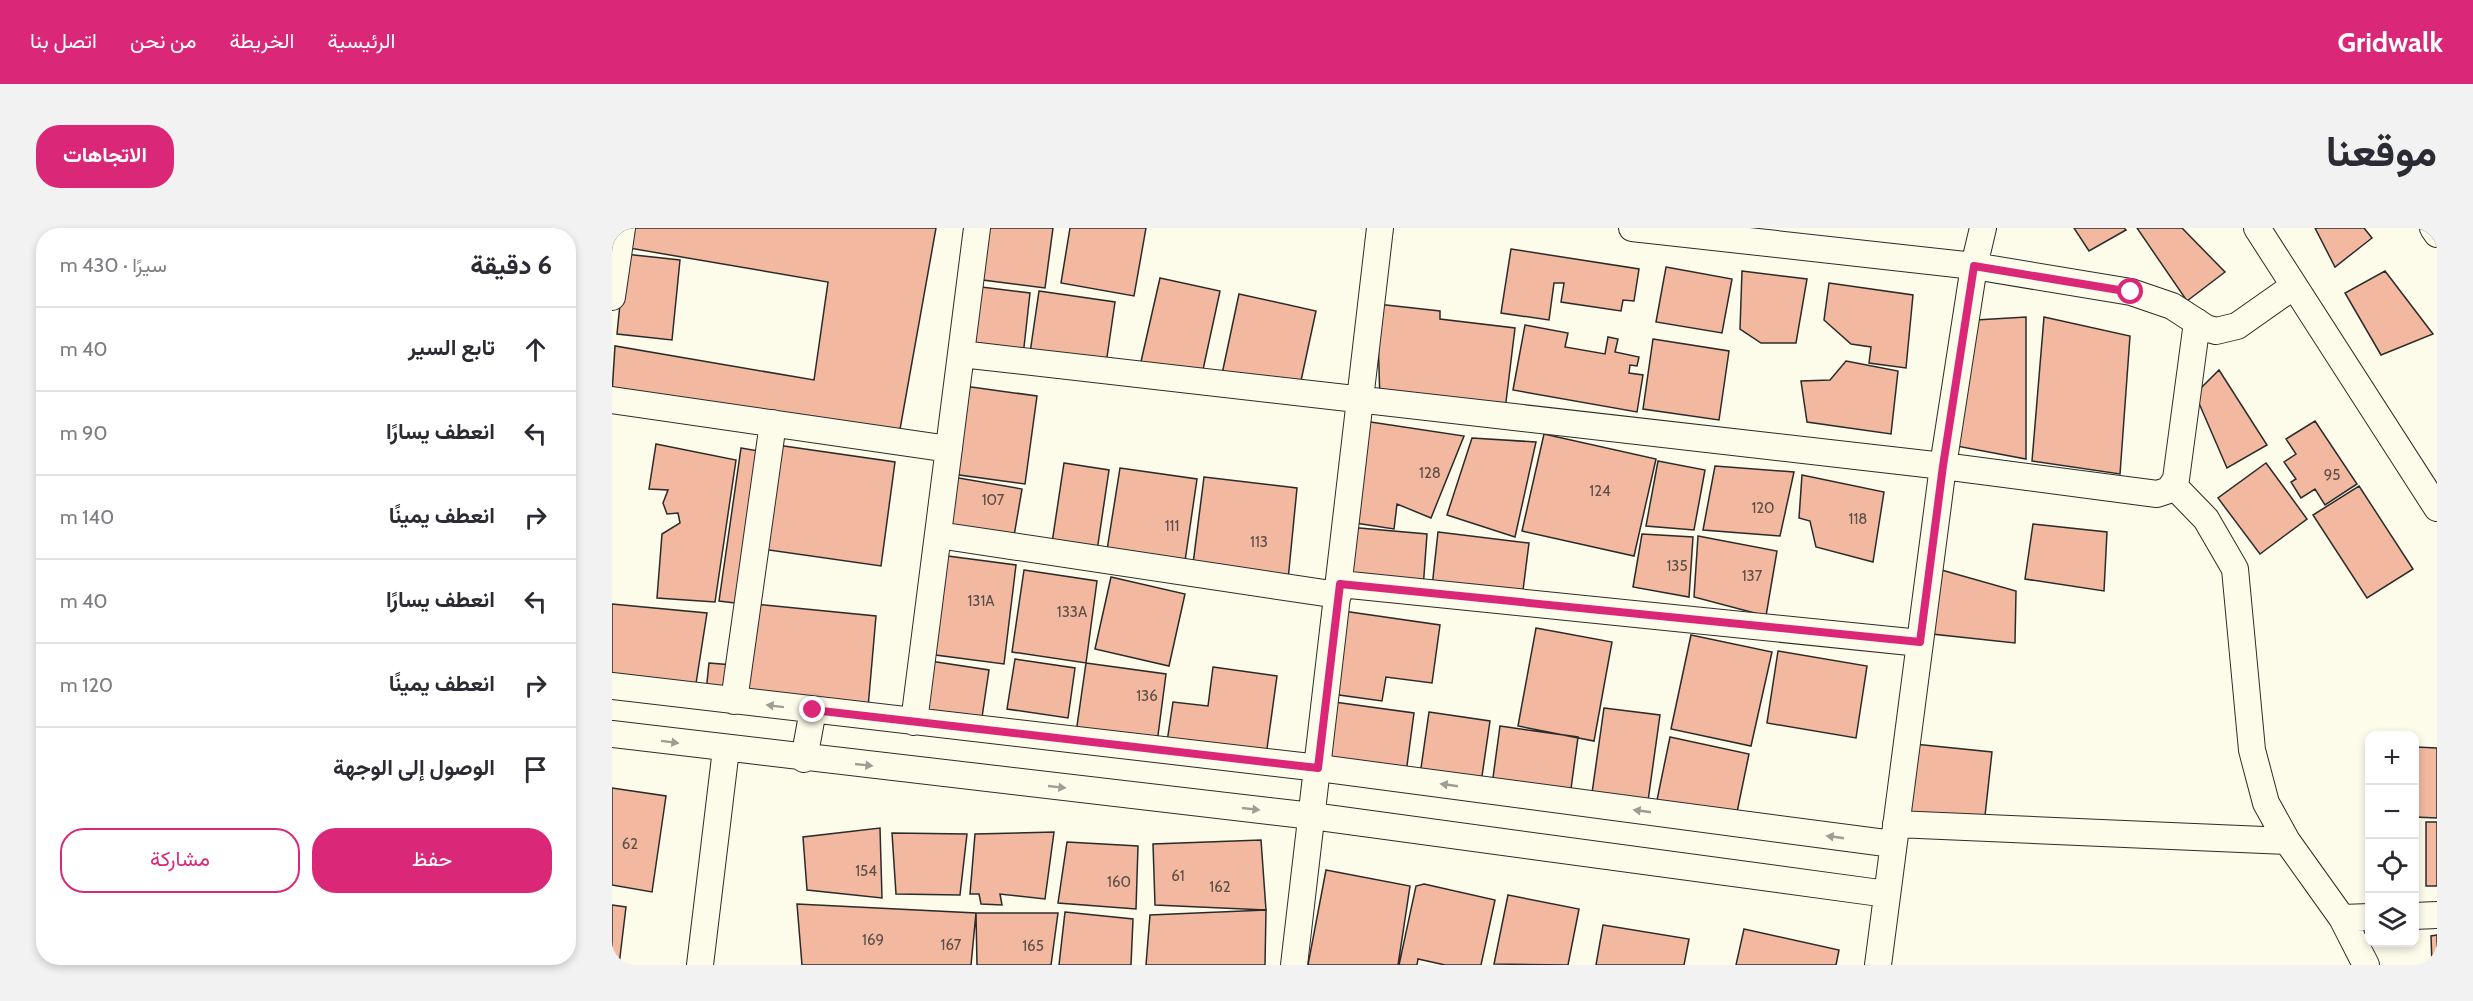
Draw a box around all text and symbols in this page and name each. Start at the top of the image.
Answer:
text: Gridwalk [2338,25,2443,59]
text: اتصل بنا [30,28,97,53]
text: من نحن [130,28,196,53]
text: الخريطة [229,28,294,53]
text: الرئيسية [327,28,395,53]
button: الاتجاهات [36,125,174,188]
text: موقعنا [2326,125,2437,177]
text: 6 دقيقة [470,249,552,281]
text: سيرًا · 430 m [60,253,167,277]
route start [2117,278,2143,304]
icon: ahead [519,333,552,366]
text: تابع السير [408,334,495,361]
text: 40 m [60,337,108,361]
icon: left [519,417,552,450]
text: انعطف يسارًا [386,418,495,445]
text: 90 m [60,421,107,445]
house number: 128 [1419,464,1441,482]
house number: 95 [2324,466,2340,484]
house number: 124 [1589,482,1611,500]
house number: 107 [982,491,1005,509]
house number: 120 [1751,499,1775,517]
icon: right [519,501,552,534]
text: انعطف يمينًا [389,502,495,529]
text: 140 m [60,505,114,529]
house number: 118 [1849,510,1867,528]
house number: 111 [1165,517,1179,535]
house number: 113 [1250,533,1268,551]
house number: 135 [1666,557,1688,575]
house number: 137 [1742,567,1763,585]
icon: left [519,585,552,618]
text: انعطف يسارًا [386,586,495,613]
text: 40 m [60,589,108,613]
house number: 131A [967,592,995,610]
house number: 133A [1057,603,1088,621]
icon: right [519,669,552,702]
text: انعطف يمينًا [389,670,495,697]
text: 120 m [60,673,113,697]
house number: 136 [1136,687,1158,705]
route end [799,696,825,722]
one-way arrow [766,701,785,711]
map controls [2365,731,2419,947]
button: + [2365,731,2419,785]
one-way arrow [661,737,680,747]
icon: arrive [519,753,552,786]
text: الوصول إلى الوجهة [333,754,495,781]
one-way arrow [854,760,873,770]
one-way arrow [1439,781,1458,790]
one-way arrow [1048,782,1067,792]
button: − [2365,785,2419,839]
one-way arrow [1242,804,1261,814]
one-way arrow [1632,806,1651,816]
button: مشاركة [60,828,300,893]
button: حفظ [312,828,552,893]
one-way arrow [1826,832,1845,841]
house number: 62 [622,835,638,853]
button: locate [2365,839,2419,893]
house number: 154 [855,862,877,880]
house number: 61 [1171,867,1185,885]
house number: 160 [1107,873,1131,891]
house number: 162 [1209,878,1231,896]
button: layers [2365,893,2419,947]
house number: 169 [862,931,884,949]
house number: 167 [941,936,962,954]
house number: 165 [1022,937,1044,955]

